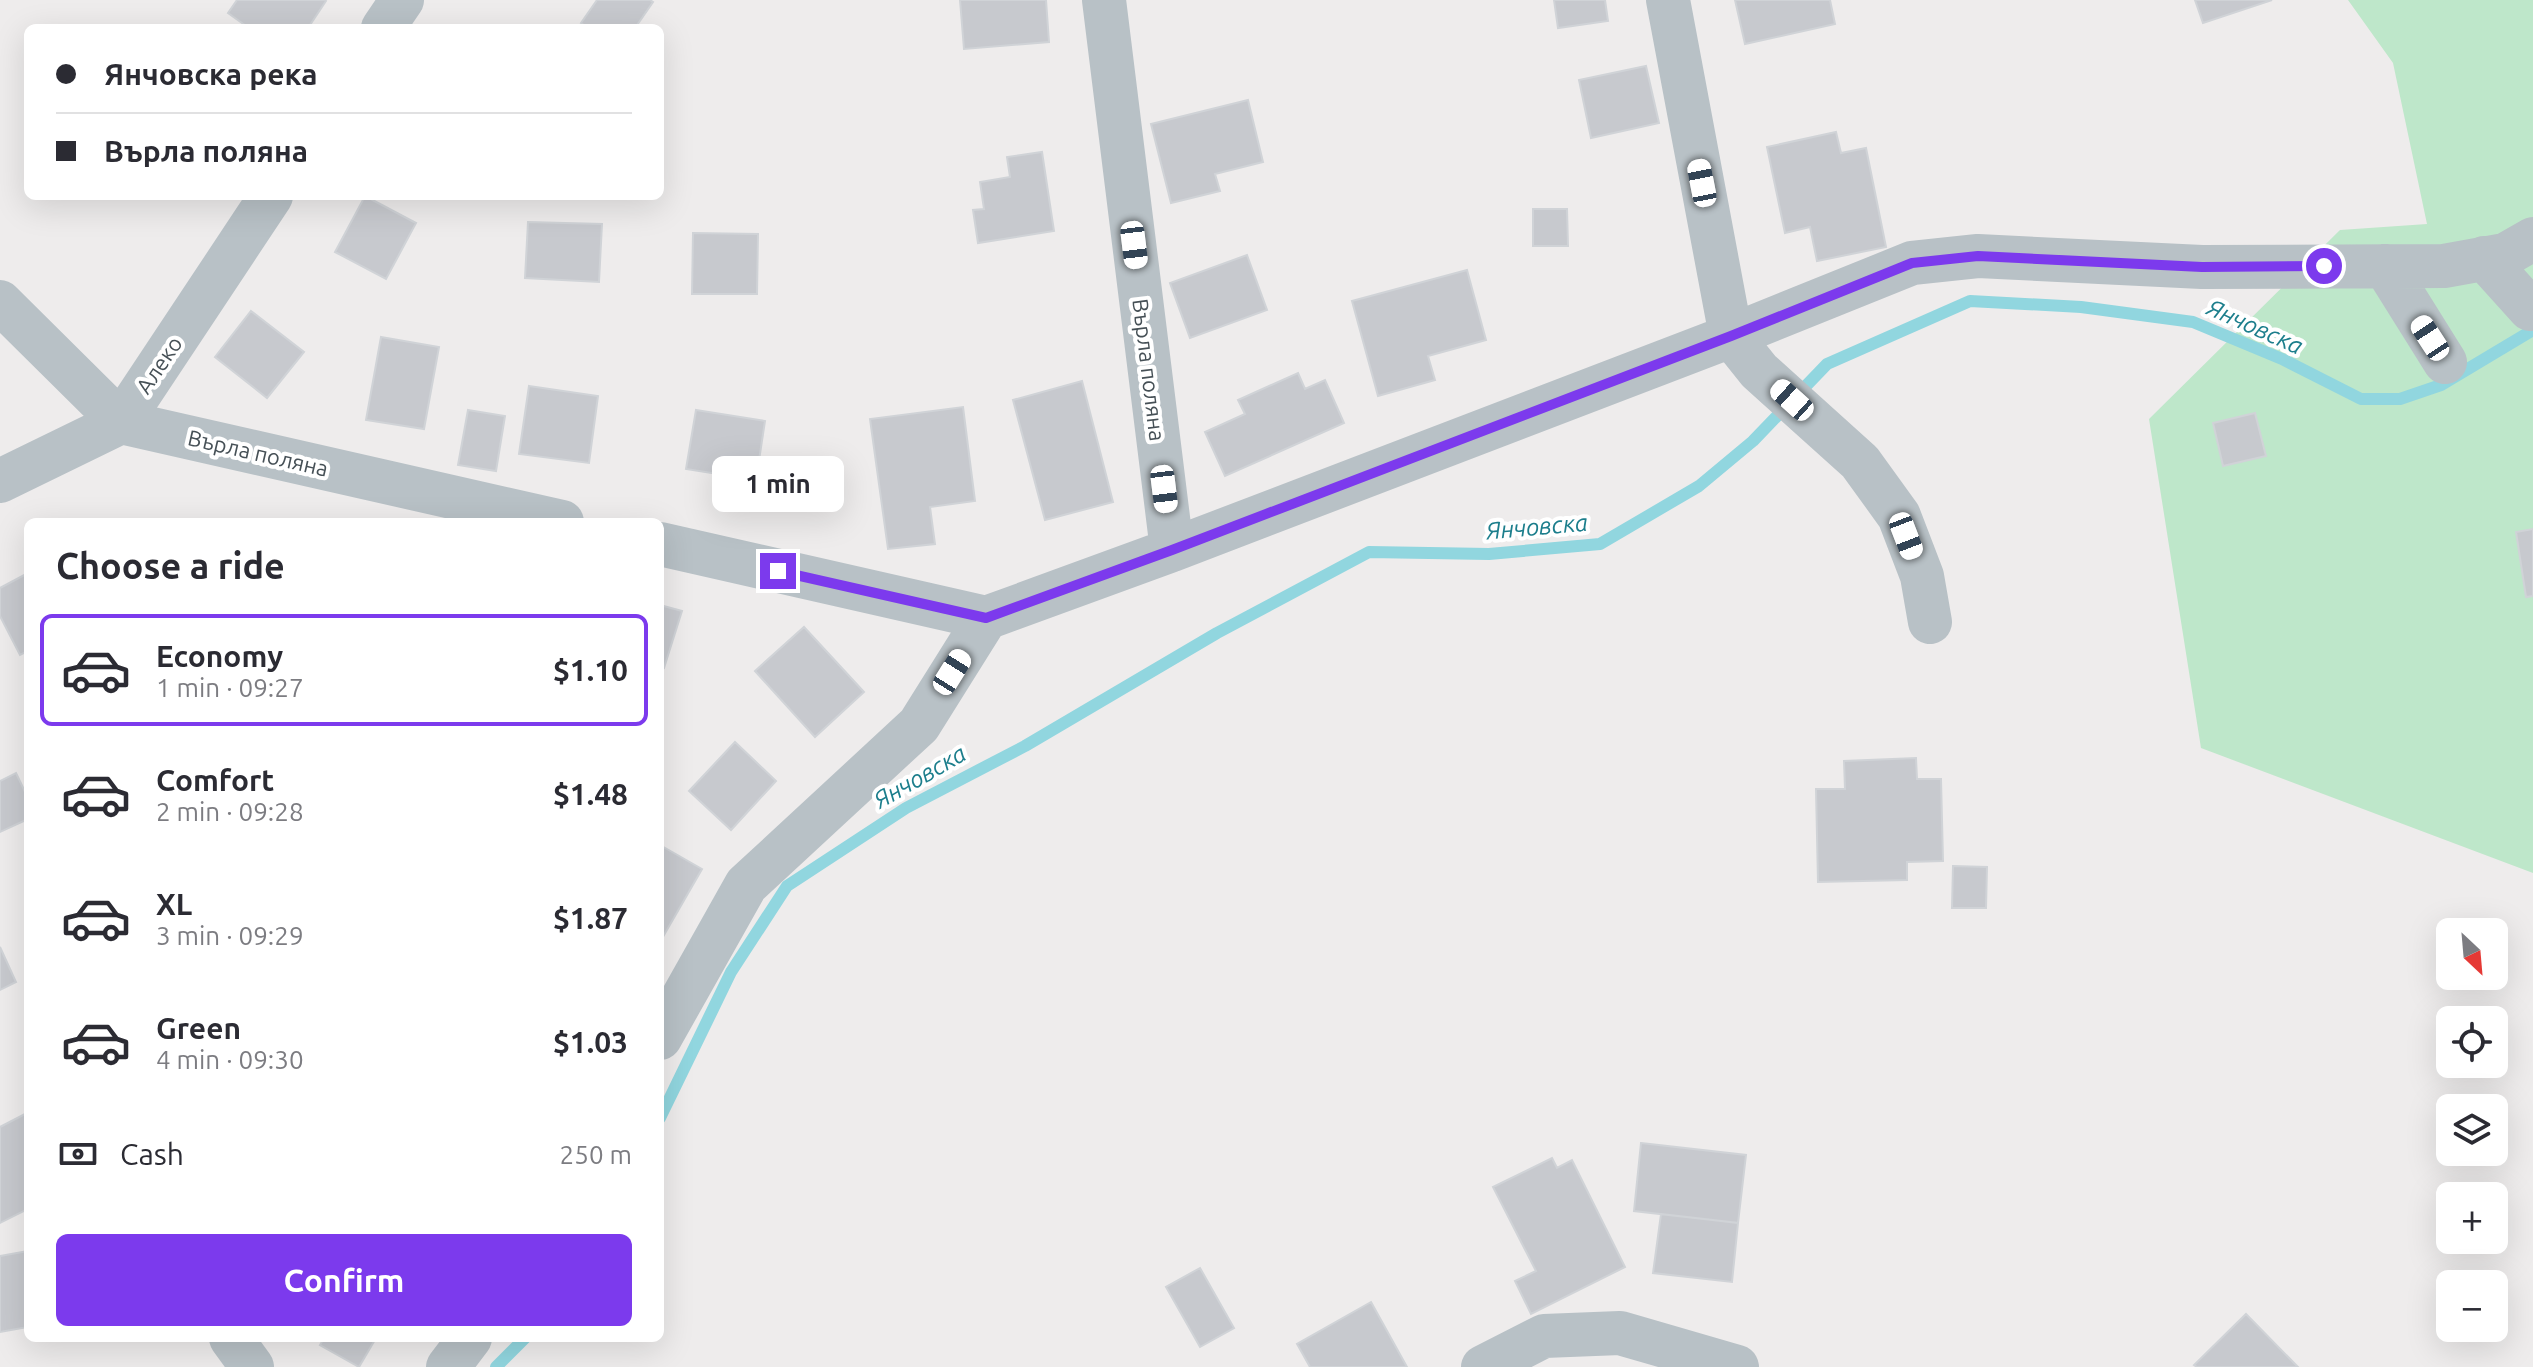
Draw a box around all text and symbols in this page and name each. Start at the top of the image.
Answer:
text: Янчовска река [104,57,318,91]
text: Върла поляна [104,134,308,168]
car [1686,157,1718,209]
car [1119,220,1149,270]
route start [2306,248,2342,284]
water label: Янчовска [2202,293,2307,360]
street label: Върла поляна [1128,297,1171,443]
car [2407,311,2453,365]
street label: Алеко [130,331,187,398]
car [1766,375,1818,425]
street label: Върла поляна [185,424,331,481]
callout: 1 min [712,455,844,511]
car [1149,464,1179,514]
text: 1 min [745,469,811,498]
water label: Янчовска [1484,509,1589,544]
car [1886,509,1926,563]
text: Choose a ride [56,545,285,586]
route end [760,553,796,589]
icon: car [60,634,132,706]
text: Economy [156,639,283,673]
car [929,645,975,699]
text: $1.10 [553,653,628,687]
text: 1 min · 09:27 [156,673,304,702]
water label: Янчовска [868,739,971,814]
icon: car [60,758,132,830]
text: Comfort [156,763,274,797]
text: $1.48 [553,777,628,811]
text: 2 min · 09:28 [156,797,304,826]
icon: car [60,882,132,954]
text: XL [156,887,192,921]
text: $1.87 [553,901,628,935]
north arrow [2436,918,2508,990]
map controls [2436,918,2508,1342]
text: 3 min · 09:29 [156,921,304,950]
icon: car [60,1006,132,1078]
button: locate [2436,1006,2508,1078]
text: Green [156,1011,241,1045]
text: $1.03 [553,1025,628,1059]
text: 4 min · 09:30 [156,1045,304,1074]
button: layers [2436,1094,2508,1166]
icon: cash [56,1132,100,1176]
text: Cash [120,1137,184,1171]
text: 250 m [560,1140,632,1169]
button: + [2436,1182,2508,1254]
button: Confirm [56,1234,632,1326]
button: − [2436,1270,2508,1342]

